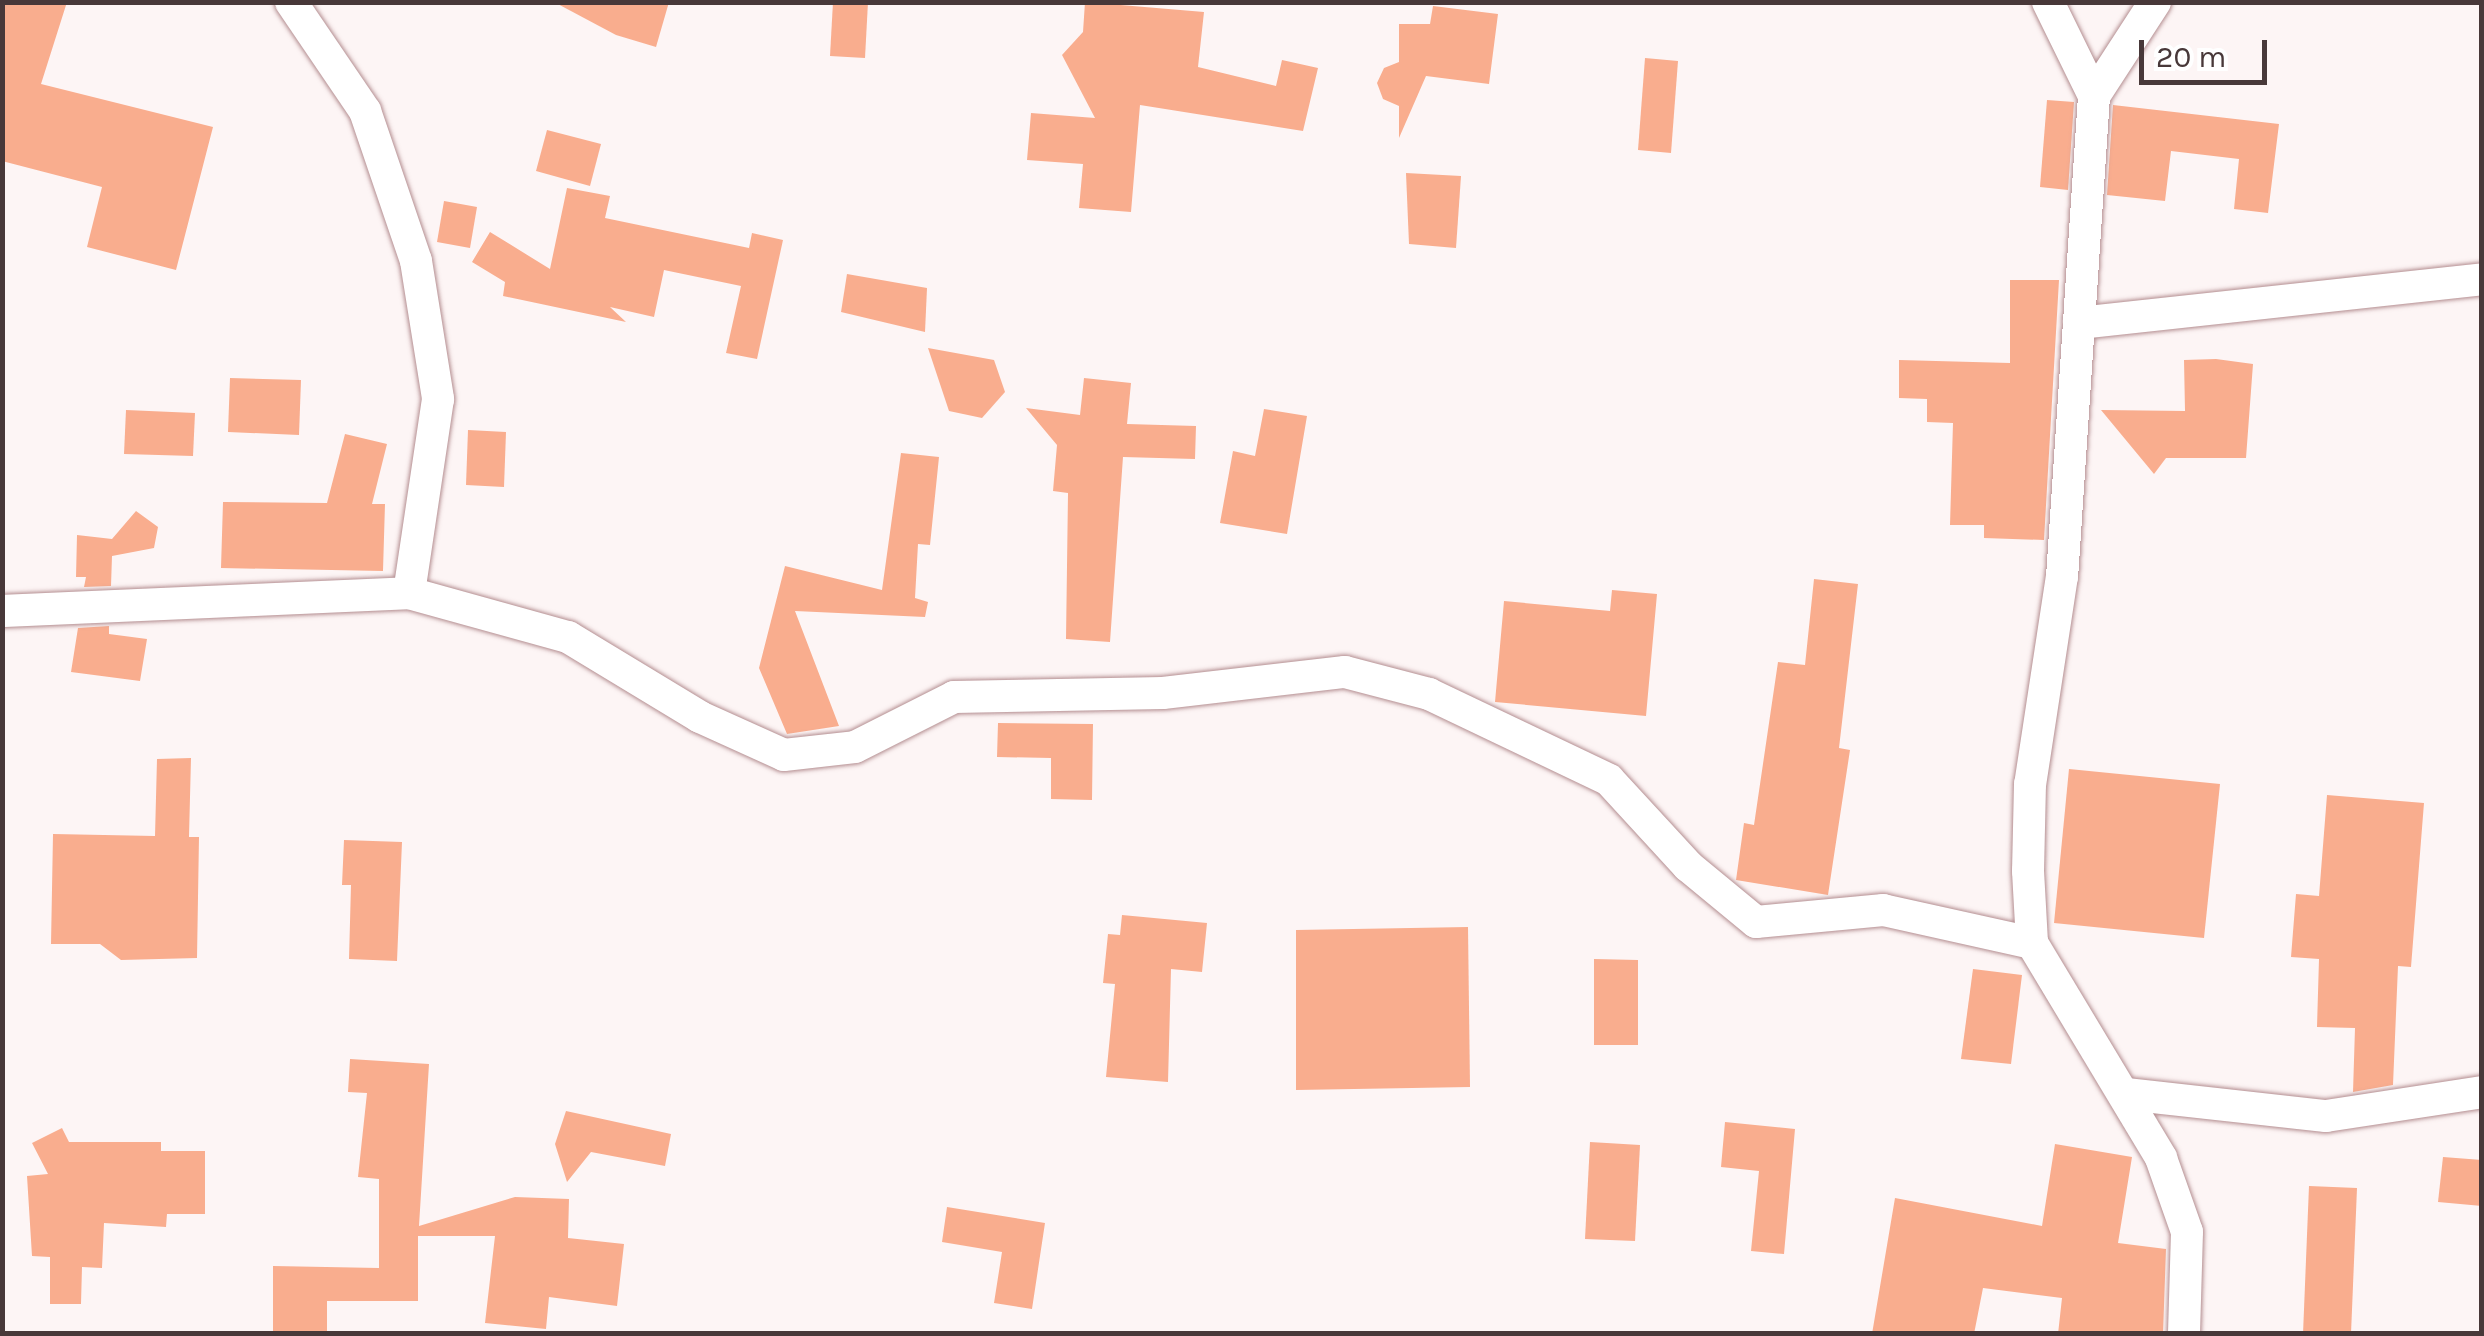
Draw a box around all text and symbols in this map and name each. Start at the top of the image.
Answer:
scale bar [2144,20,2272,82]
text: 20 m [2156,39,2226,75]

